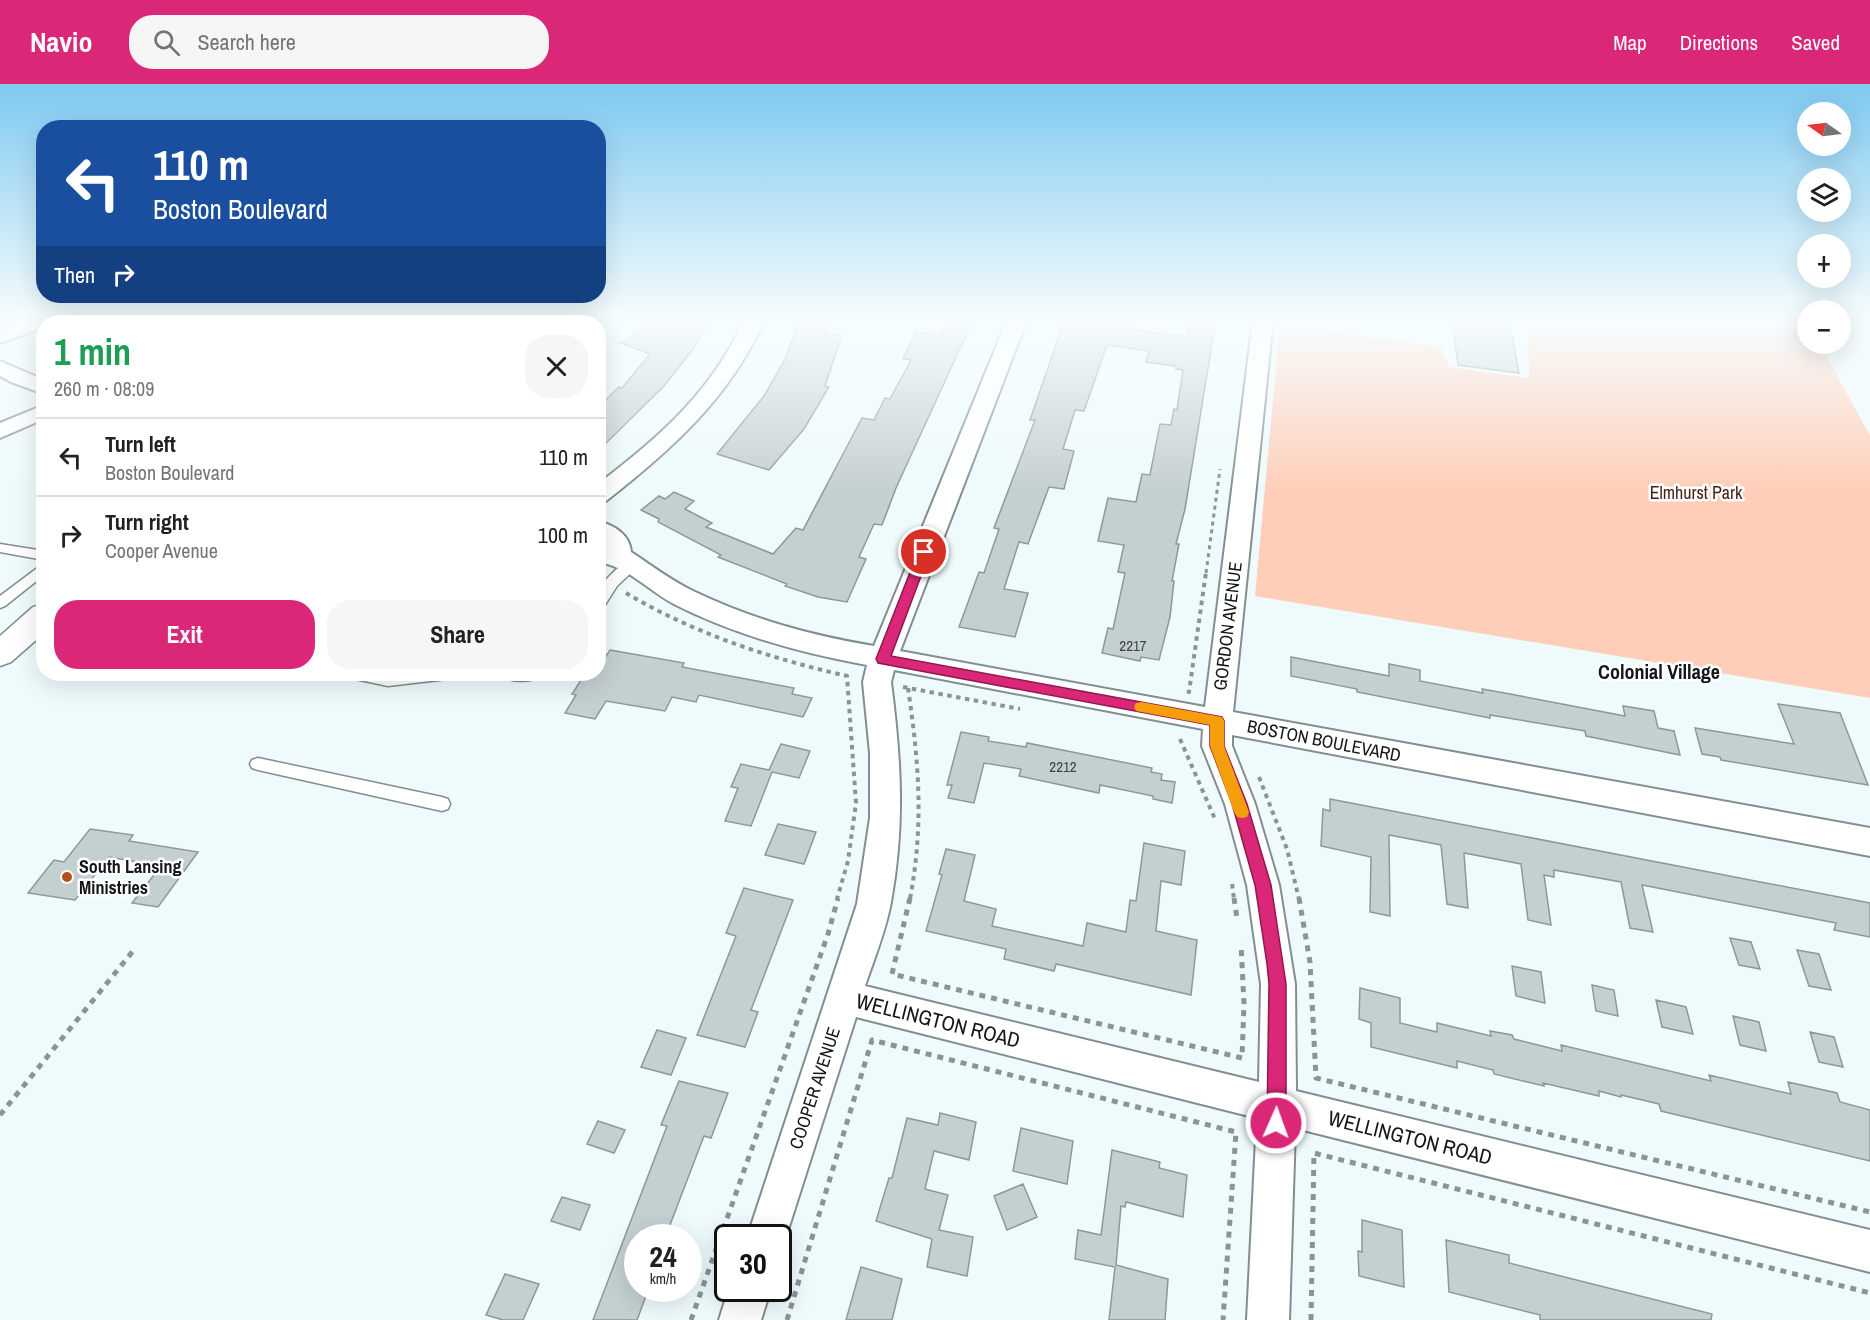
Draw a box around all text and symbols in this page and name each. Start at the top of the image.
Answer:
search box [129,15,549,69]
text: Navio [30,23,93,61]
icon: search [150,26,183,59]
text: Search here [198,27,296,57]
text: Map [1613,28,1647,57]
text: Directions [1680,28,1758,57]
text: Saved [1791,28,1840,57]
north arrow [1797,102,1851,156]
map controls [1797,102,1851,354]
text: 110 m [153,137,249,193]
icon: left [54,144,132,222]
button: layers [1797,168,1851,222]
text: Boston Boulevard [153,191,328,227]
button: + [1797,234,1851,288]
icon: right [107,258,140,291]
text: Then [54,260,95,290]
button: − [1797,300,1851,354]
text: 1 min [54,328,131,376]
button: close [525,335,588,398]
text: 260 m · 08:09 [54,375,154,402]
text: Turn left [105,429,176,459]
icon: left [54,441,87,474]
text: 110 m [539,442,588,472]
text: Boston Boulevard [105,459,234,486]
park label: Elmhurst Park [1650,480,1743,505]
text: Turn right [105,507,189,537]
icon: right [54,519,87,552]
text: 100 m [538,520,588,550]
pin [898,526,949,577]
icon: arrive [907,535,940,568]
text: Cooper Avenue [105,537,218,564]
street label: GORDON AVENUE [1207,560,1248,692]
button: Exit [54,600,315,669]
button: Share [327,600,588,669]
house number: 2217 [1119,635,1147,656]
district label: Colonial Village [1598,658,1720,685]
street label: BOSTON BOULEVARD [1245,713,1403,768]
house number: 2212 [1049,756,1077,777]
place label: South Lansing Ministries [79,854,182,900]
marker: South Lansing Ministries [60,870,74,884]
street label: WELLINGTON ROAD [853,986,1023,1055]
street label: COOPER AVENUE [783,1024,846,1152]
position arrow [1244,1091,1308,1155]
street label: WELLINGTON ROAD [1325,1103,1495,1172]
speed limit sign: 30 [714,1224,792,1302]
text: 24 [649,1236,677,1276]
text: km/h [650,1268,676,1289]

